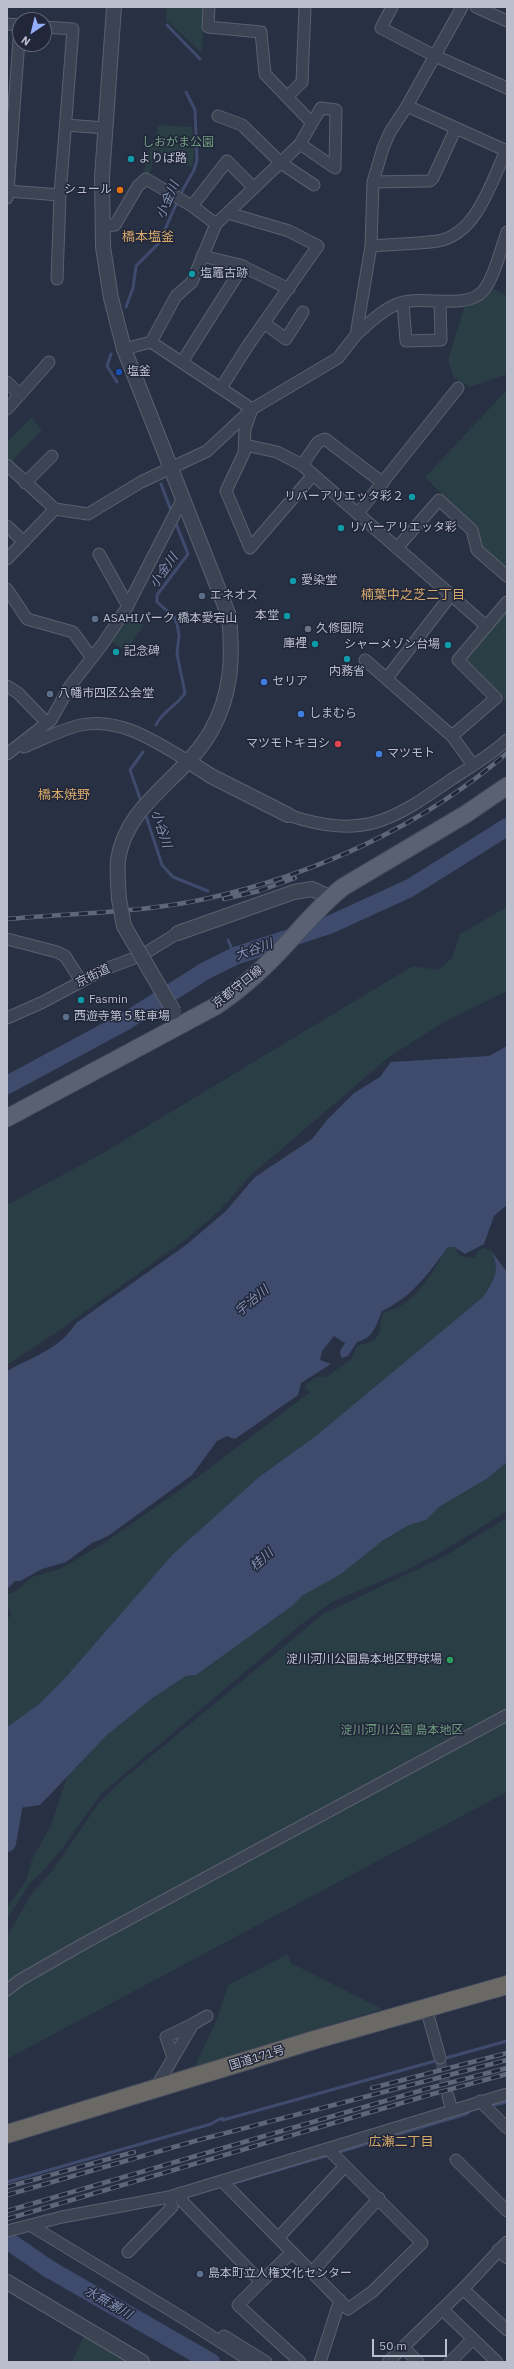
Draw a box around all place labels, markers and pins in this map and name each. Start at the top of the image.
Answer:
place label: よりば路 [139,152,187,166]
marker: よりば路 [126,154,136,164]
place label: シュール [64,183,112,197]
marker: シュール [115,185,125,195]
place label: 塩竈古跡 [200,267,248,281]
marker: 塩竈古跡 [187,269,197,279]
place label: 塩釜 [127,365,151,379]
marker: 塩釜 [114,367,124,377]
place label: リバーアリエッタ彩２ [284,490,404,504]
marker: リバーアリエッタ彩２ [407,492,417,502]
place label: リバーアリエッタ彩 [349,521,457,535]
marker: リバーアリエッタ彩 [336,523,346,533]
place label: 愛染堂 [301,574,337,588]
marker: 愛染堂 [288,576,298,586]
place label: エネオス [210,589,258,603]
marker: エネオス [197,591,207,601]
place label: 本堂 [255,609,279,623]
marker: 本堂 [282,611,292,621]
place label: ASAHIパーク 橋本愛宕山 [103,612,237,626]
marker: ASAHIパーク 橋本愛宕山 [90,614,100,624]
place label: 久修園院 [316,622,364,636]
marker: 久修園院 [303,624,313,634]
place label: 庫裡 [283,637,307,651]
place label: シャーメゾン台場 [344,638,440,652]
marker: 庫裡 [310,639,320,649]
marker: シャーメゾン台場 [443,640,453,650]
place label: 記念碑 [124,645,160,659]
marker: 記念碑 [111,647,121,657]
marker: 内務省 [342,654,352,664]
place label: 内務省 [329,665,365,679]
place label: セリア [272,675,308,689]
marker: セリア [259,677,269,687]
place label: 八幡市四区公会堂 [58,687,154,701]
marker: 八幡市四区公会堂 [45,689,55,699]
place label: しまむら [309,707,357,721]
marker: しまむら [296,709,306,719]
place label: マツモトキヨシ [246,737,330,751]
marker: マツモトキヨシ [333,739,343,749]
place label: マツモト [387,747,435,761]
marker: マツモト [374,749,384,759]
place label: Fasmin [89,993,128,1007]
marker: Fasmin [76,995,86,1005]
place label: 西遊寺第５駐車場 [74,1010,170,1024]
marker: 西遊寺第５駐車場 [61,1012,71,1022]
place label: 淀川河川公園島本地区野球場 [286,1653,442,1667]
marker: 淀川河川公園島本地区野球場 [445,1655,455,1665]
place label: 島本町立人権文化センター [208,2267,352,2281]
marker: 島本町立人権文化センター [195,2269,205,2279]

